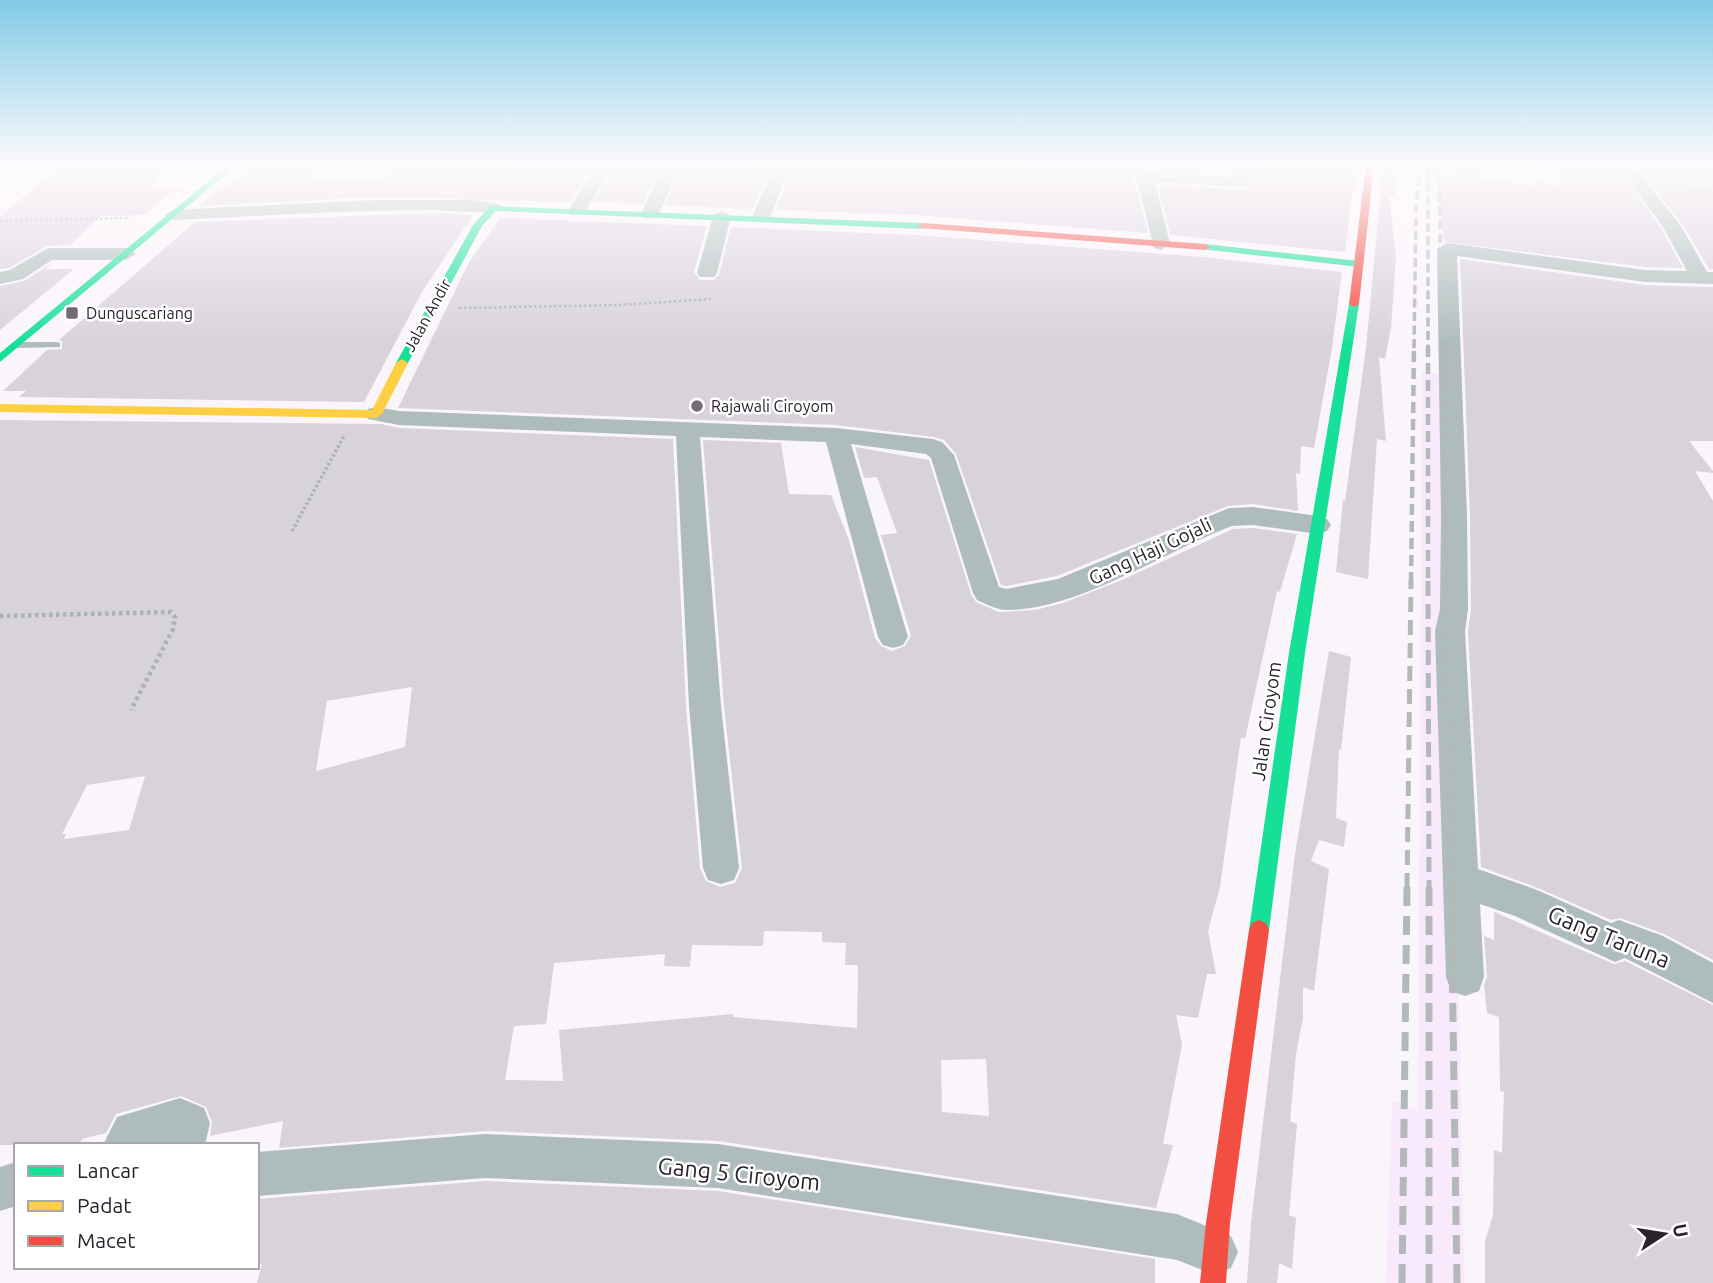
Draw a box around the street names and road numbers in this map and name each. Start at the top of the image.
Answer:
street label: Jalan Andir [400,276,454,354]
street label: Gang Haji Gojali [1085,513,1215,589]
street label: Jalan Ciroyom [1247,660,1285,782]
street label: Gang Taruna [1545,901,1674,972]
street label: Gang 5 Ciroyom [657,1153,821,1194]

